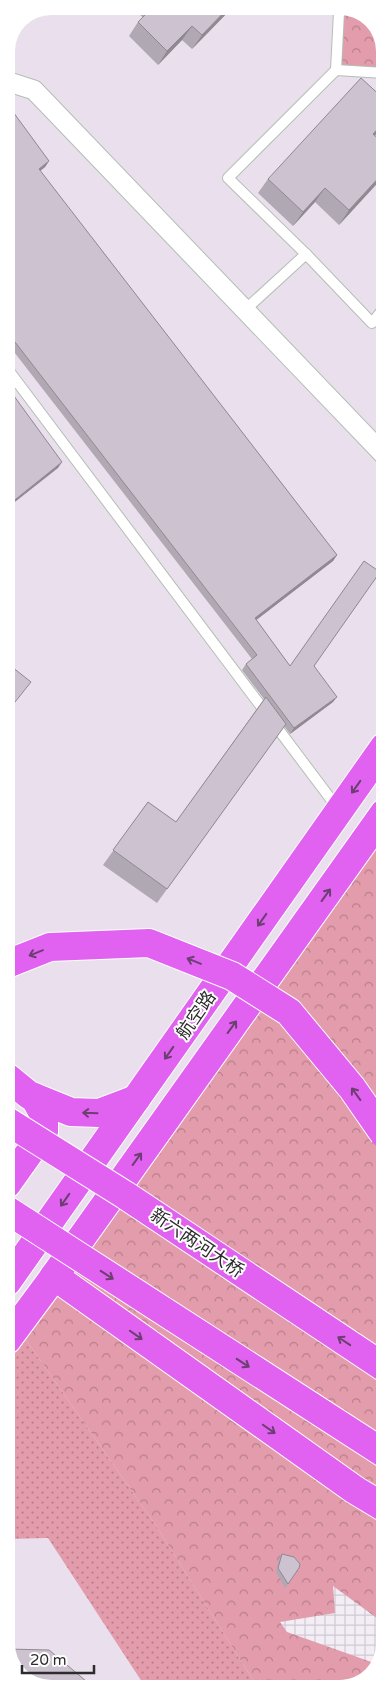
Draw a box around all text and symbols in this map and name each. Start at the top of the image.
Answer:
one-way arrow [351,780,361,794]
one-way arrow [321,888,331,902]
one-way arrow [257,913,268,926]
one-way arrow [29,948,44,958]
one-way arrow [186,955,201,964]
street label: 航空路 [172,987,220,1043]
one-way arrow [227,1020,237,1034]
one-way arrow [164,1045,174,1059]
one-way arrow [351,1087,361,1101]
one-way arrow [82,1108,98,1118]
one-way arrow [132,1152,142,1166]
one-way arrow [60,1193,70,1207]
street label: 新六两河大桥 [146,1204,248,1282]
one-way arrow [99,1270,113,1280]
one-way arrow [129,1330,143,1340]
one-way arrow [337,1336,351,1346]
one-way arrow [236,1358,250,1368]
one-way arrow [262,1424,276,1434]
scale bar [22,1642,95,1674]
text: 20 m [30,1651,67,1669]

